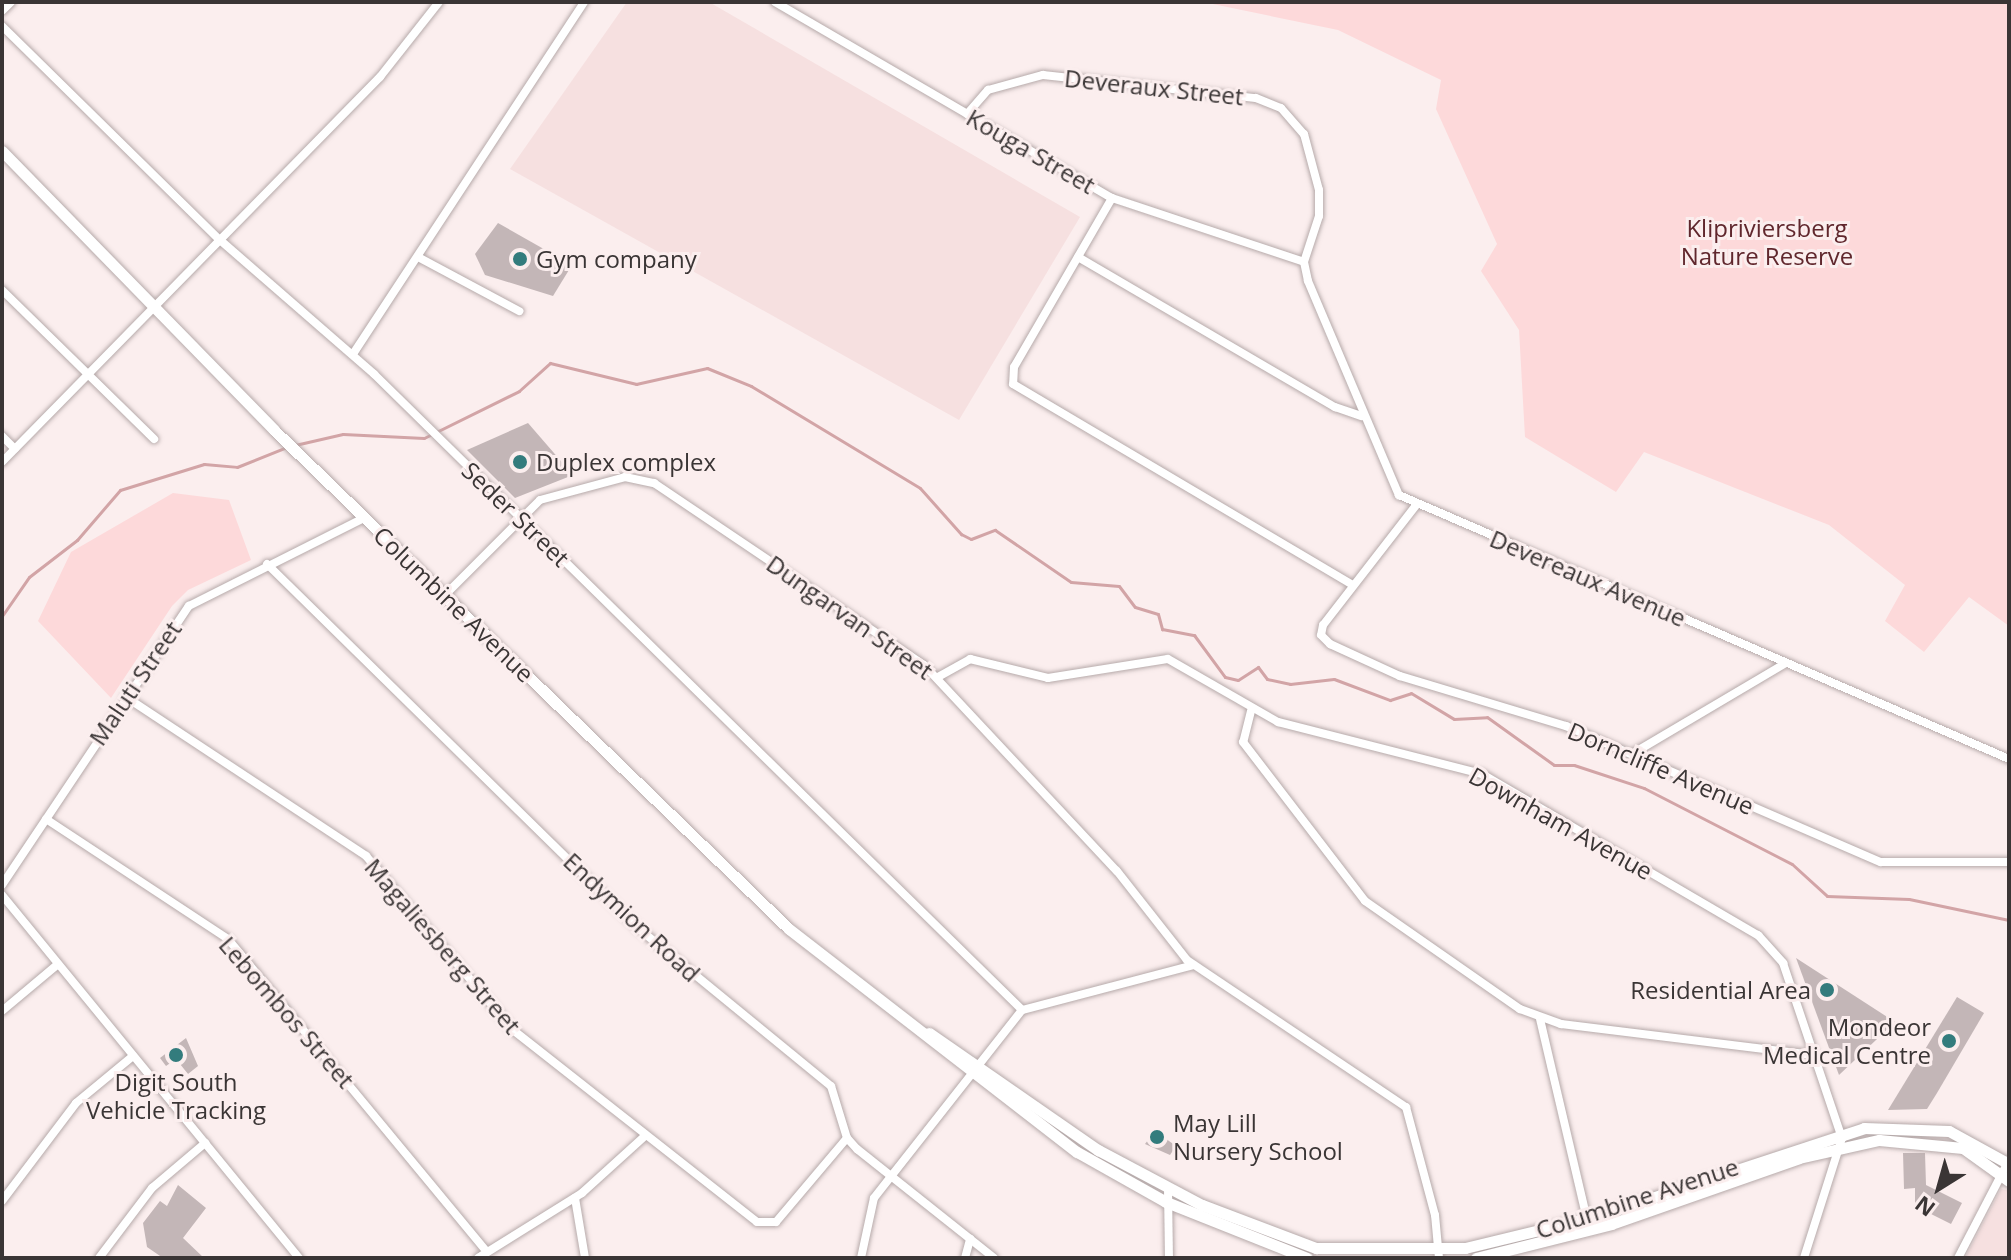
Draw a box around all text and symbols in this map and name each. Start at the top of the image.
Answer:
street label: Deveraux Street [1063,63,1245,111]
street label: Kouga Street [962,103,1100,199]
park label: Klipriviersberg Nature Reserve [1681,214,1853,270]
place label: Gym company [536,245,697,273]
marker: Gym company [511,250,529,268]
place label: Duplex complex [536,448,716,476]
marker: Duplex complex [511,453,529,471]
street label: Seder Street [456,456,576,572]
street label: Columbine Avenue [368,520,540,688]
street label: Devereaux Avenue [1486,524,1690,632]
street label: Dungarvan Street [761,549,939,685]
street label: Maluti Street [83,615,187,751]
street label: Dorncliffe Avenue [1564,716,1758,820]
street label: Downham Avenue [1464,761,1658,885]
street label: Endymion Road [558,847,706,987]
street label: Magaliesberg Street [359,853,527,1039]
street label: Lebombos Street [213,930,361,1094]
place label: Residential Area [1630,976,1811,1004]
marker: Residential Area [1818,981,1836,999]
place label: Mondeor Medical Centre [1763,1013,1931,1069]
marker: Mondeor Medical Centre [1938,1030,1960,1052]
marker: Digit South Vehicle Tracking [167,1046,185,1064]
place label: Digit South Vehicle Tracking [86,1068,266,1124]
place label: May Lill Nursery School [1173,1109,1343,1165]
marker: May Lill Nursery School [1148,1128,1166,1146]
north arrow [1899,1148,1979,1228]
street label: Columbine Avenue [1532,1152,1742,1244]
text: N [1908,1190,1941,1225]

